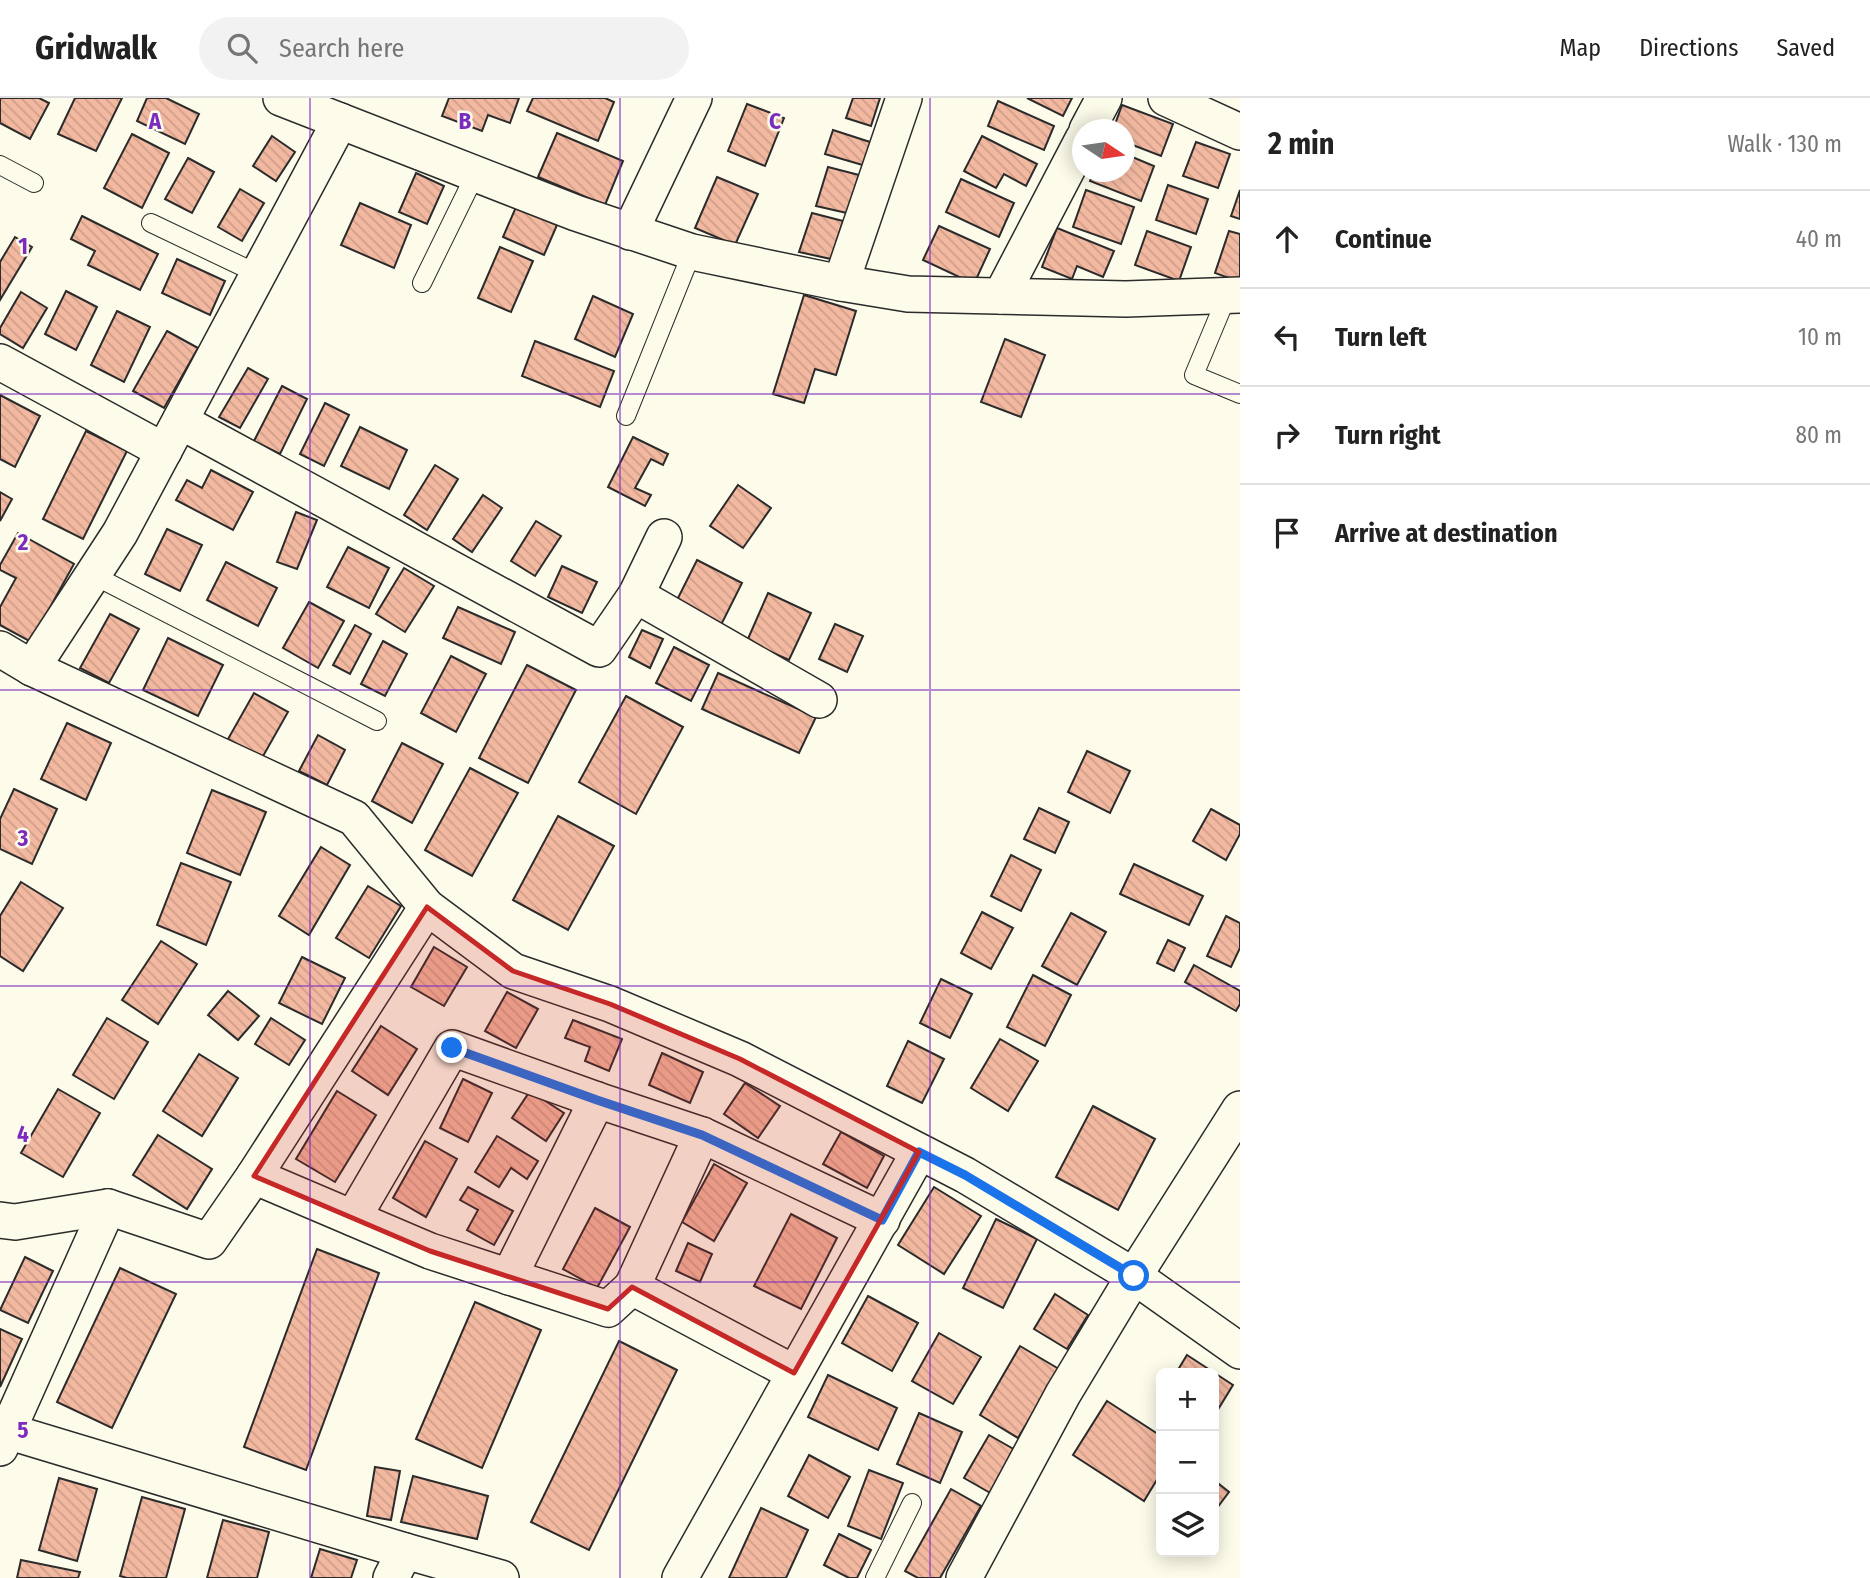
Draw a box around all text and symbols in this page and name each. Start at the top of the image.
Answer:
search box [199,17,689,80]
text: Gridwalk [35,28,157,68]
icon: search [223,29,261,67]
text: Search here [279,33,404,64]
text: Map [1560,34,1601,62]
text: Directions [1639,34,1738,62]
text: Saved [1776,34,1835,62]
text: A [148,107,162,135]
text: B [459,107,472,135]
text: C [769,107,781,135]
north arrow [1072,119,1135,182]
text: 2 min [1268,126,1335,162]
text: Walk · 130 m [1728,130,1842,158]
icon: ahead [1268,220,1306,258]
text: Continue [1335,224,1432,255]
text: 40 m [1796,225,1842,253]
text: 1 [18,232,28,260]
icon: left [1268,318,1306,356]
text: Turn left [1335,322,1427,353]
text: 10 m [1798,323,1842,351]
icon: right [1268,416,1306,454]
text: Turn right [1335,420,1441,451]
text: 80 m [1795,421,1842,449]
icon: arrive [1268,514,1306,552]
text: Arrive at destination [1335,518,1558,549]
text: 2 [17,528,29,556]
text: 3 [17,824,29,852]
route end [436,1032,467,1063]
text: 4 [17,1120,29,1148]
route start [1118,1260,1149,1291]
map controls [1156,1368,1219,1557]
button: + [1156,1368,1219,1431]
text: 5 [17,1416,29,1444]
button: − [1156,1431,1219,1494]
button: layers [1156,1494,1219,1557]

